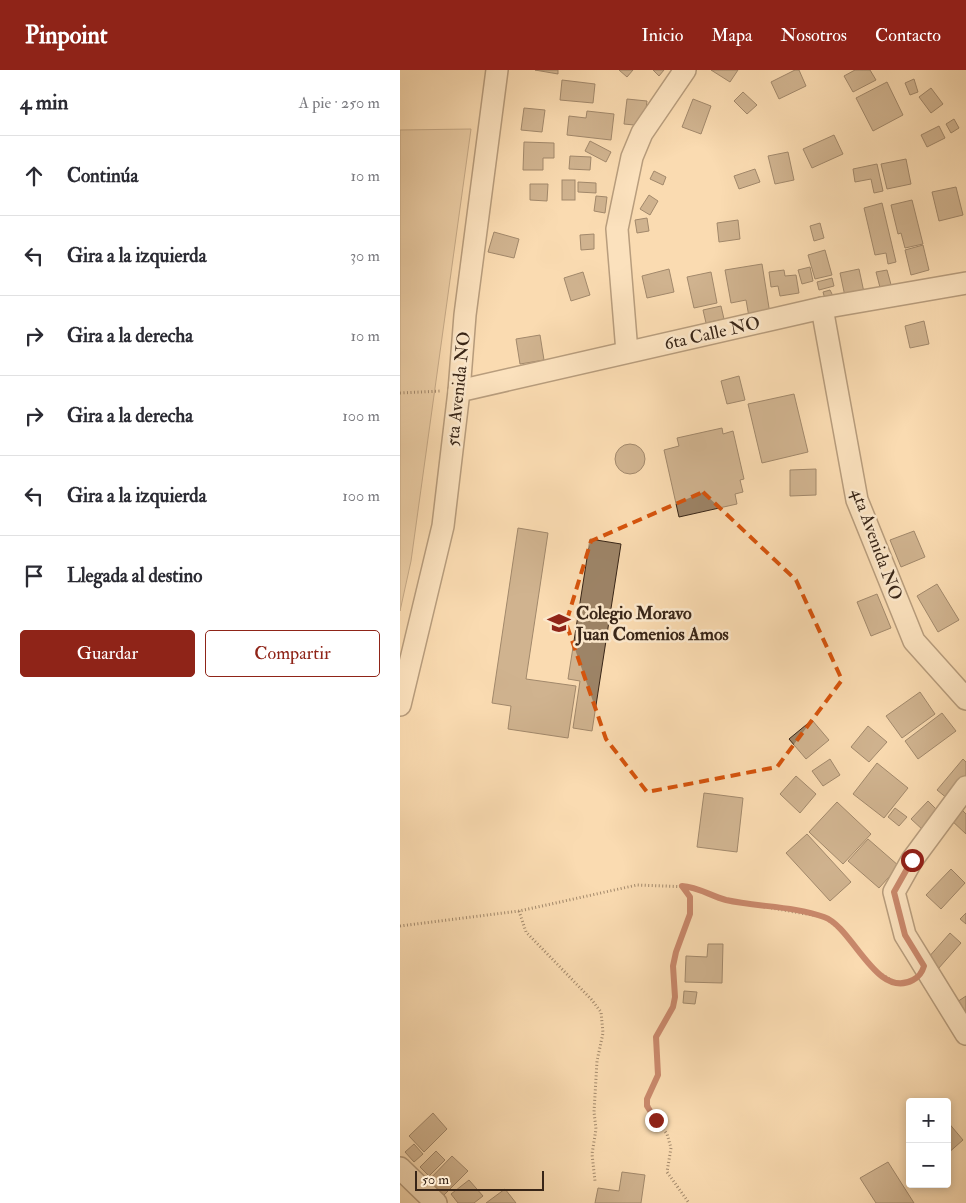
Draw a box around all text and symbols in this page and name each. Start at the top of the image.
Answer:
text: Pinpoint [25,20,108,51]
text: Inicio [641,24,683,47]
text: Mapa [711,24,753,47]
text: Nosotros [781,24,847,47]
text: Contacto [875,24,941,47]
text: 4 min [20,89,68,116]
text: A pie · 250 m [299,93,380,113]
icon: ahead [20,162,48,190]
text: Continúa [67,164,138,188]
text: 10 m [350,166,380,186]
icon: left [20,242,48,270]
text: Gira a la izquierda [67,244,206,268]
text: 30 m [350,246,380,266]
street label: 6ta Calle NO [662,311,762,356]
icon: right [20,322,48,350]
text: Gira a la derecha [67,324,193,348]
text: 10 m [350,326,380,346]
street label: 5ta Avenida NO [441,330,476,448]
icon: right [20,402,48,430]
text: Gira a la derecha [67,404,193,428]
text: 100 m [342,406,380,426]
icon: left [20,482,48,510]
text: Gira a la izquierda [67,484,206,508]
street label: 4ta Avenida NO [846,485,907,603]
text: 100 m [342,486,380,506]
icon: arrive [20,562,48,590]
text: Llegada al destino [67,564,202,588]
place label: Colegio Moravo Juan Comenios Amos [575,602,729,646]
school or university icon: Colegio Moravo Juan Comenios Amos [546,610,572,636]
button: Guardar [20,630,195,677]
button: Compartir [205,630,380,677]
route start [901,849,924,872]
map controls [906,1098,951,1188]
button: + [906,1098,951,1143]
route end [645,1109,668,1132]
button: − [906,1143,951,1188]
scale bar [415,1168,544,1191]
text: 50 m [422,1171,449,1188]

